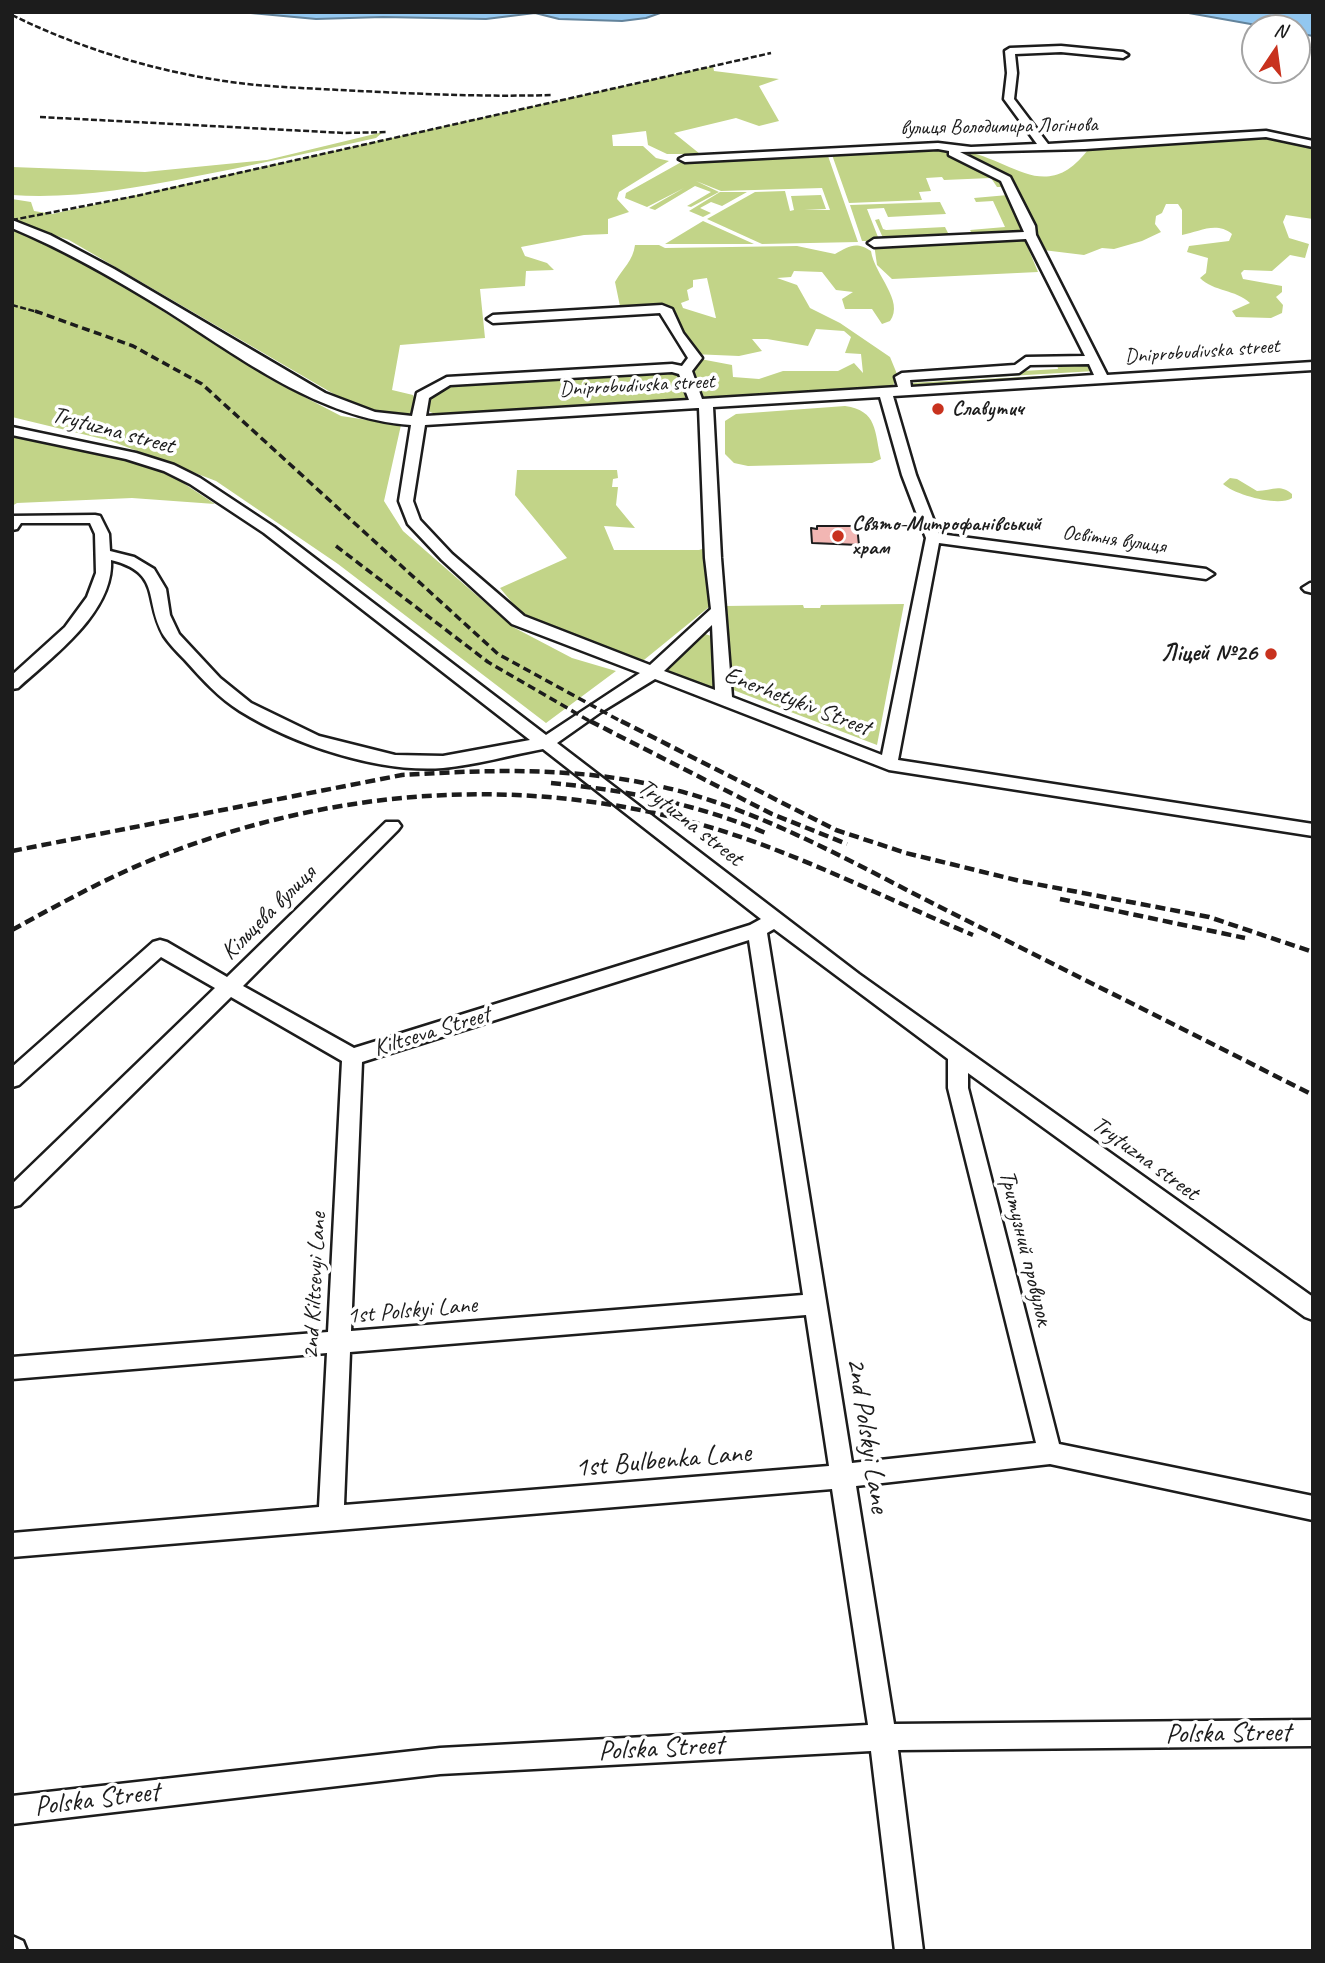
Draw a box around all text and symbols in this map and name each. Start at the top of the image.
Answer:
north arrow [1241,14,1311,84]
text: N [1272,17,1289,44]
street label: вулиця Володимира Логінова [900,113,1098,141]
street label: Dniprobudivska street [1124,334,1280,370]
street label: Dniprobudivska street [559,369,715,403]
place label: Славутич [952,396,1023,422]
street label: Trytuzna street [49,401,177,461]
marker: Славутич [930,401,946,417]
place label: Свято-Митрофанівський храм [852,511,1041,561]
street label: Освітня вулиця [1061,520,1167,560]
marker: Свято-Митрофанівський храм [830,528,846,544]
place label: Ліцей №26 [1161,640,1257,668]
marker: Ліцей №26 [1263,646,1279,662]
street label: Enerhetykiv Street [720,661,874,743]
street label: Trytuzna street [632,773,748,873]
street label: Кільцева вулиця [215,859,323,967]
street label: Kiltseva Street [370,1001,494,1063]
street label: Trytuzna street [1086,1110,1204,1208]
street label: Тритузний провулок [992,1168,1058,1328]
street label: 2nd Kiltsevyi Lane [297,1212,333,1360]
street label: 1st Polskyi Lane [346,1291,478,1331]
street label: 2nd Polskyi Lane [838,1355,896,1515]
street label: 1st Bulbenka Lane [574,1437,752,1485]
street label: Polska Street [1165,1716,1291,1752]
street label: Polska Street [597,1729,725,1769]
street label: Polska Street [33,1776,161,1824]

